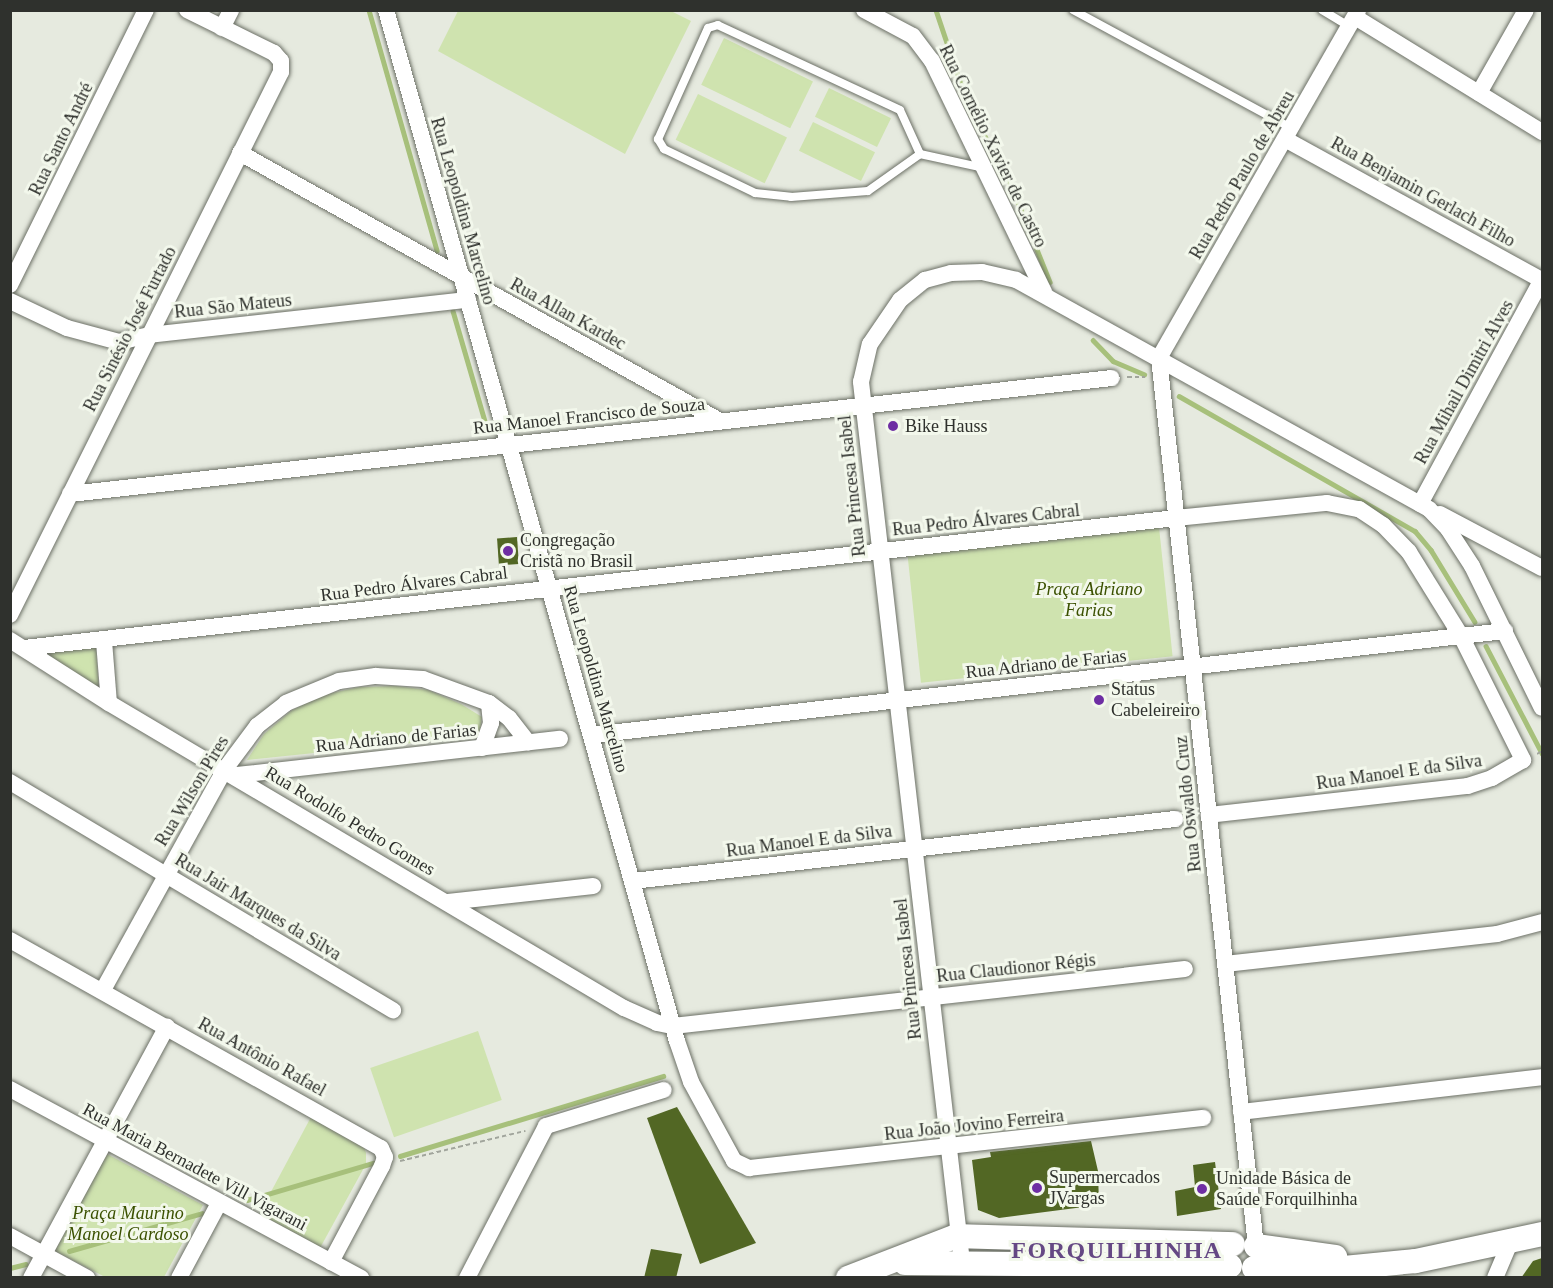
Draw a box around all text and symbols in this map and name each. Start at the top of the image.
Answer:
street label: Rua Cornélio Xavier de Castro [934,41,1052,251]
street label: Rua Santo André [24,79,98,199]
street label: Rua Pedro Paulo de Abreu [1185,86,1299,264]
street label: Rua Leopoldina Marcelino [426,115,500,307]
street label: Rua Benjamin Gerlach Filho [1327,132,1519,252]
street label: Rua Sinésio José Furtado [79,243,181,415]
street label: Rua Allan Kardec [506,273,630,355]
street label: Rua São Mateus [173,289,293,323]
street label: Rua Mihail Dimitri Alves [1410,296,1518,468]
street label: Rua Manoel Francisco de Souza [472,393,706,439]
street label: Rua Princesa Isabel [834,414,870,558]
place label: Bike Hauss [905,415,987,437]
marker: Bike Hauss [886,419,900,433]
street label: Rua Pedro Álvares Cabral [891,499,1081,541]
place label: Congregação Cristã no Brasil [520,530,633,572]
marker: Congregação Cristã no Brasil [501,544,515,558]
street label: Rua Pedro Álvares Cabral [319,562,509,606]
park label: Praça Adriano Farias [1035,579,1143,622]
street label: Rua Leopoldina Marcelino [559,583,633,775]
street label: Rua Adriano de Farias [964,645,1128,683]
place label: Status Cabeleireiro [1111,679,1200,722]
marker: Status Cabeleireiro [1092,693,1106,707]
street label: Rua Adriano de Farias [314,719,478,757]
street label: Rua Wilson Pires [150,732,234,850]
street label: Rua Oswaldo Cruz [1170,735,1206,873]
street label: Rua Manoel E da Silva [1315,750,1483,794]
street label: Rua Rodolfo Pedro Gomes [261,762,439,880]
street label: Rua Manoel E da Silva [725,820,893,862]
street label: Rua Jair Marques da Silva [171,849,345,965]
street label: Rua Princesa Isabel [890,897,926,1041]
street label: Rua Claudionor Régis [935,949,1097,987]
street label: Rua Antônio Rafael [194,1013,330,1101]
street label: Rua Maria Bernadete Vill Vigarani [79,1098,311,1236]
street label: Rua João Jovino Ferreira [883,1105,1065,1145]
place label: Supermercados JVargas [1049,1167,1160,1210]
place label: Unidade Básica de Saúde Forquilhinha [1216,1168,1357,1210]
marker: Unidade Básica de Saúde Forquilhinha [1193,1180,1211,1198]
marker: Supermercados JVargas [1030,1181,1044,1195]
park label: Praça Maurino Manoel Cardoso [68,1203,188,1246]
district label: FORQUILHINHA [1011,1237,1223,1265]

